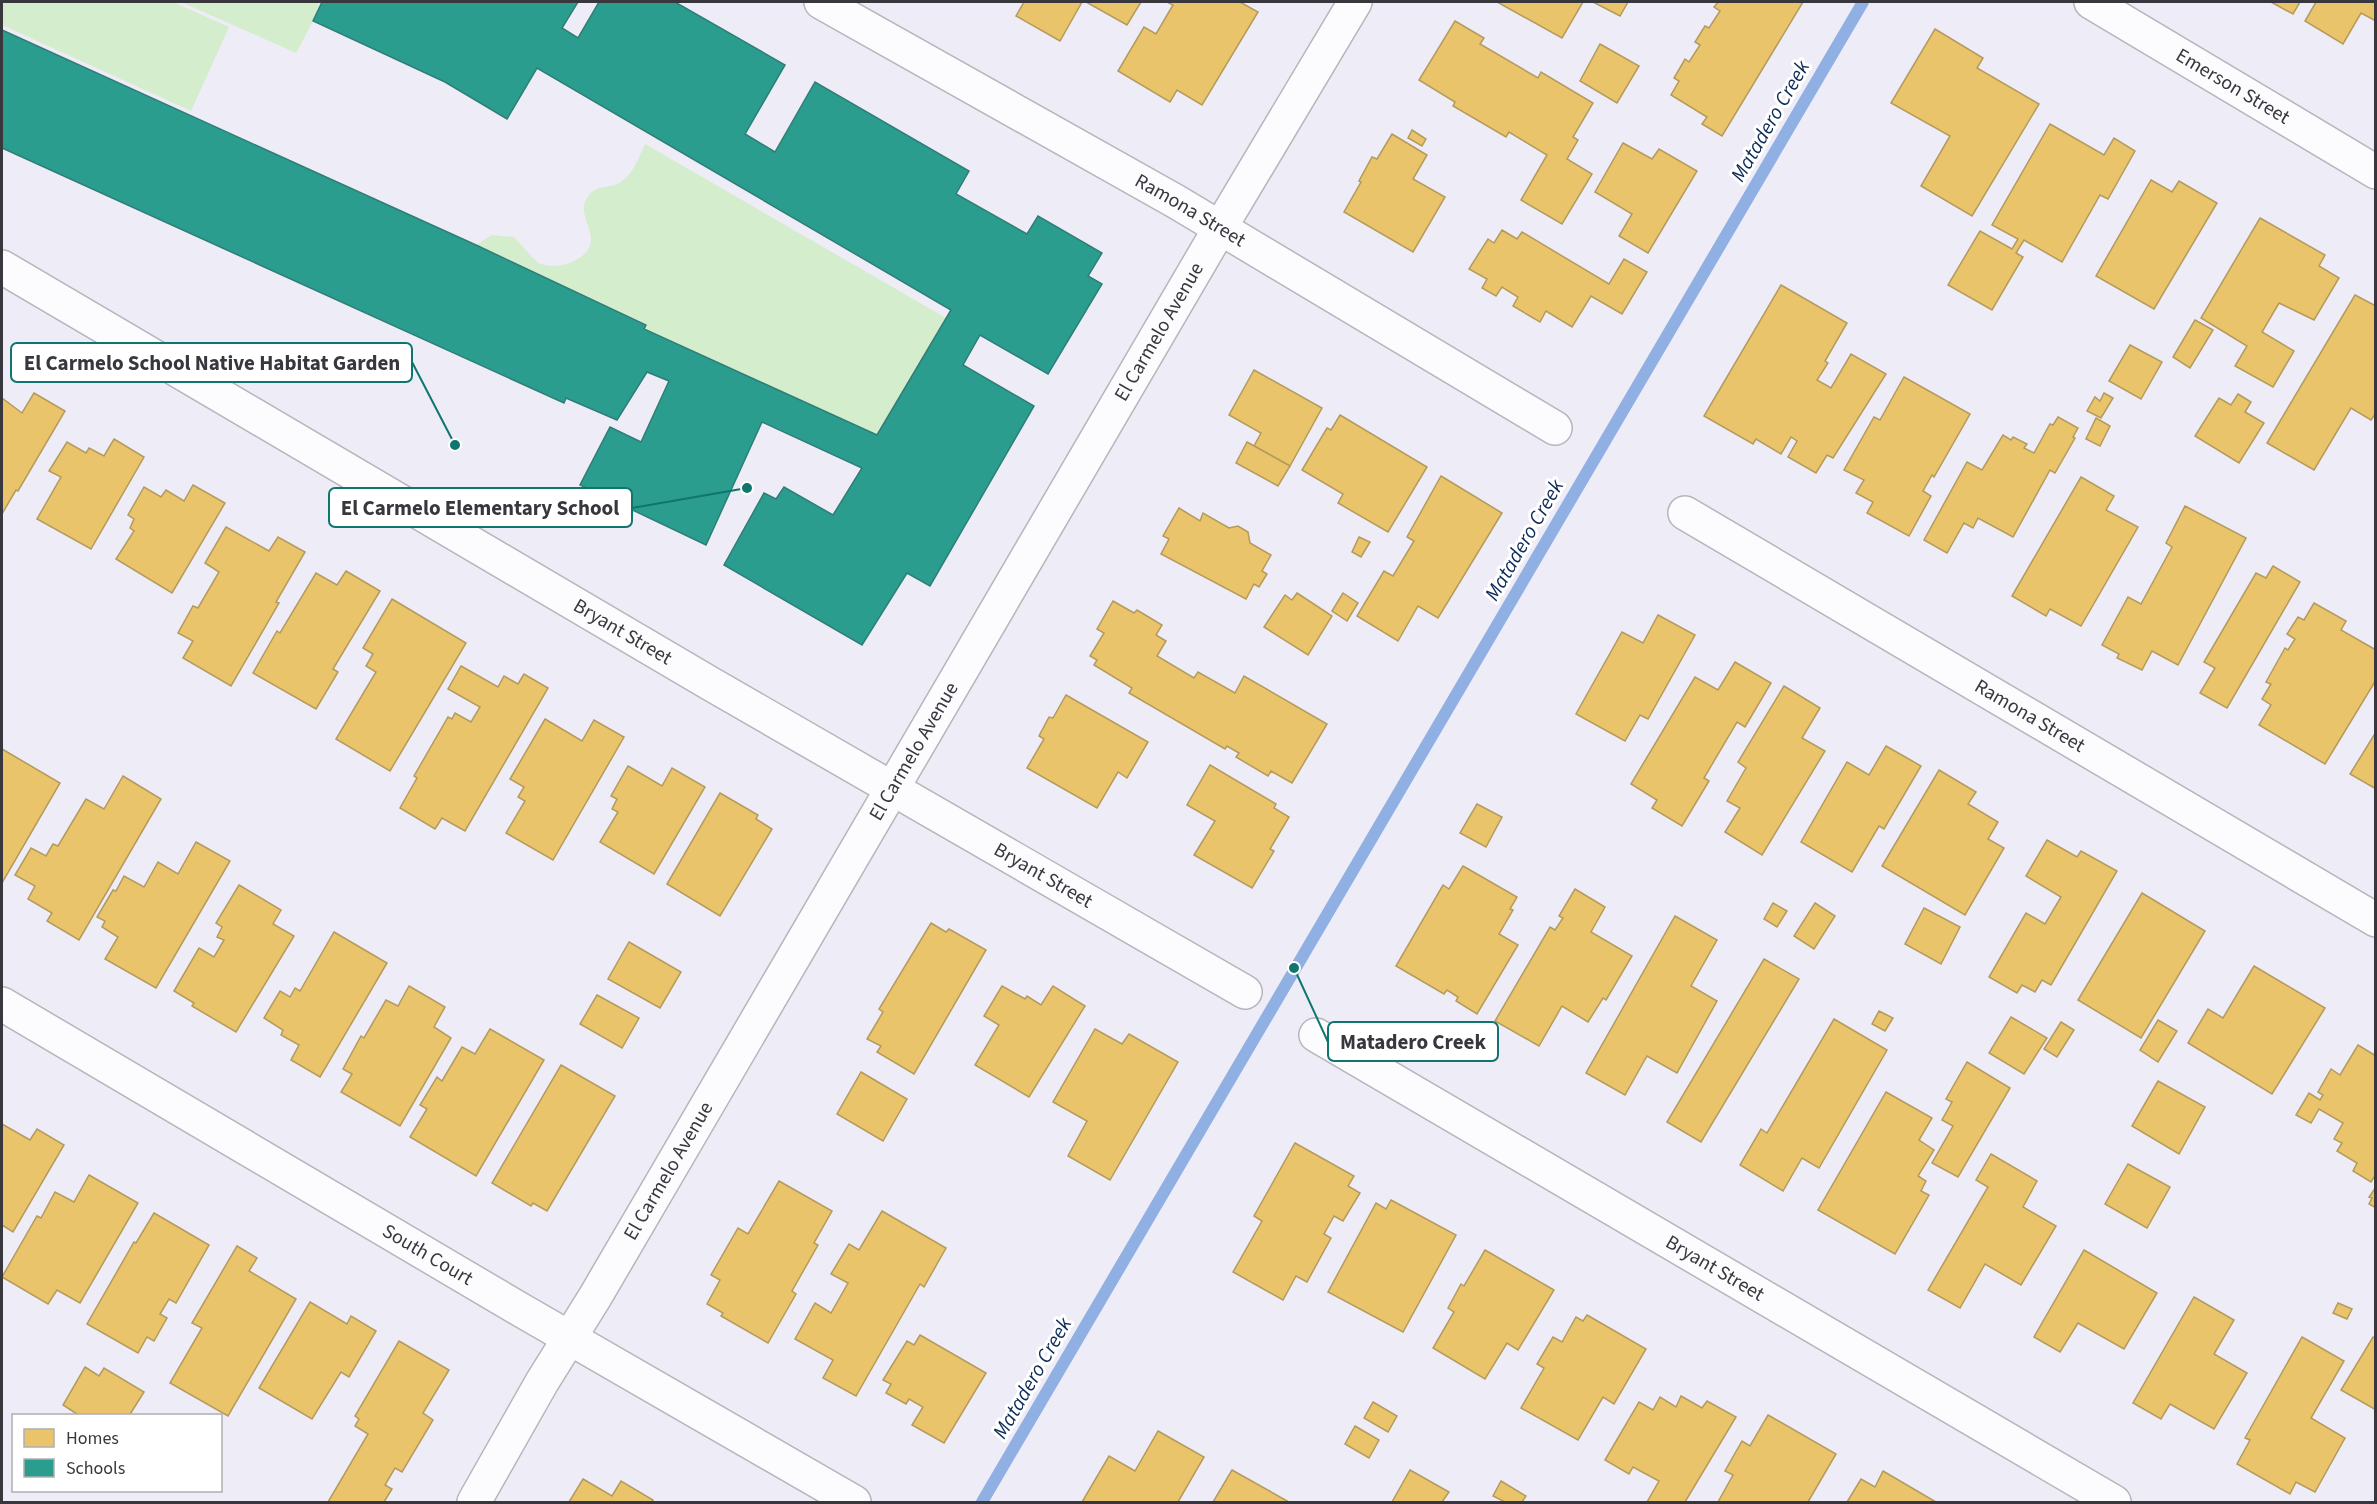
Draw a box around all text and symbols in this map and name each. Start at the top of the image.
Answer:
street label: Emerson Street [2170,42,2295,132]
water label: Matadero Creek [1723,54,1817,187]
street label: Ramona Street [1130,167,1251,254]
street label: El Carmelo Avenue [1108,257,1211,406]
callout: El Carmelo School Native Habitat Garden [11,343,412,382]
text: El Carmelo School Native Habitat Garden [24,348,400,378]
water label: Matadero Creek [1477,473,1571,606]
callout: El Carmelo Elementary School [329,488,632,527]
text: El Carmelo Elementary School [341,493,619,523]
street label: Bryant Street [568,592,677,672]
street label: Ramona Street [1969,672,2090,760]
street label: El Carmelo Avenue [862,677,966,826]
street label: Bryant Street [988,836,1098,915]
callout: Matadero Creek [1328,1022,1498,1061]
text: Matadero Creek [1340,1027,1486,1057]
street label: El Carmelo Avenue [617,1096,720,1246]
street label: South Court [377,1217,478,1293]
street label: Bryant Street [1660,1228,1770,1308]
water label: Matadero Creek [985,1311,1079,1444]
legend [12,1414,222,1492]
text: Homes [66,1426,119,1451]
text: Schools [66,1456,125,1481]

